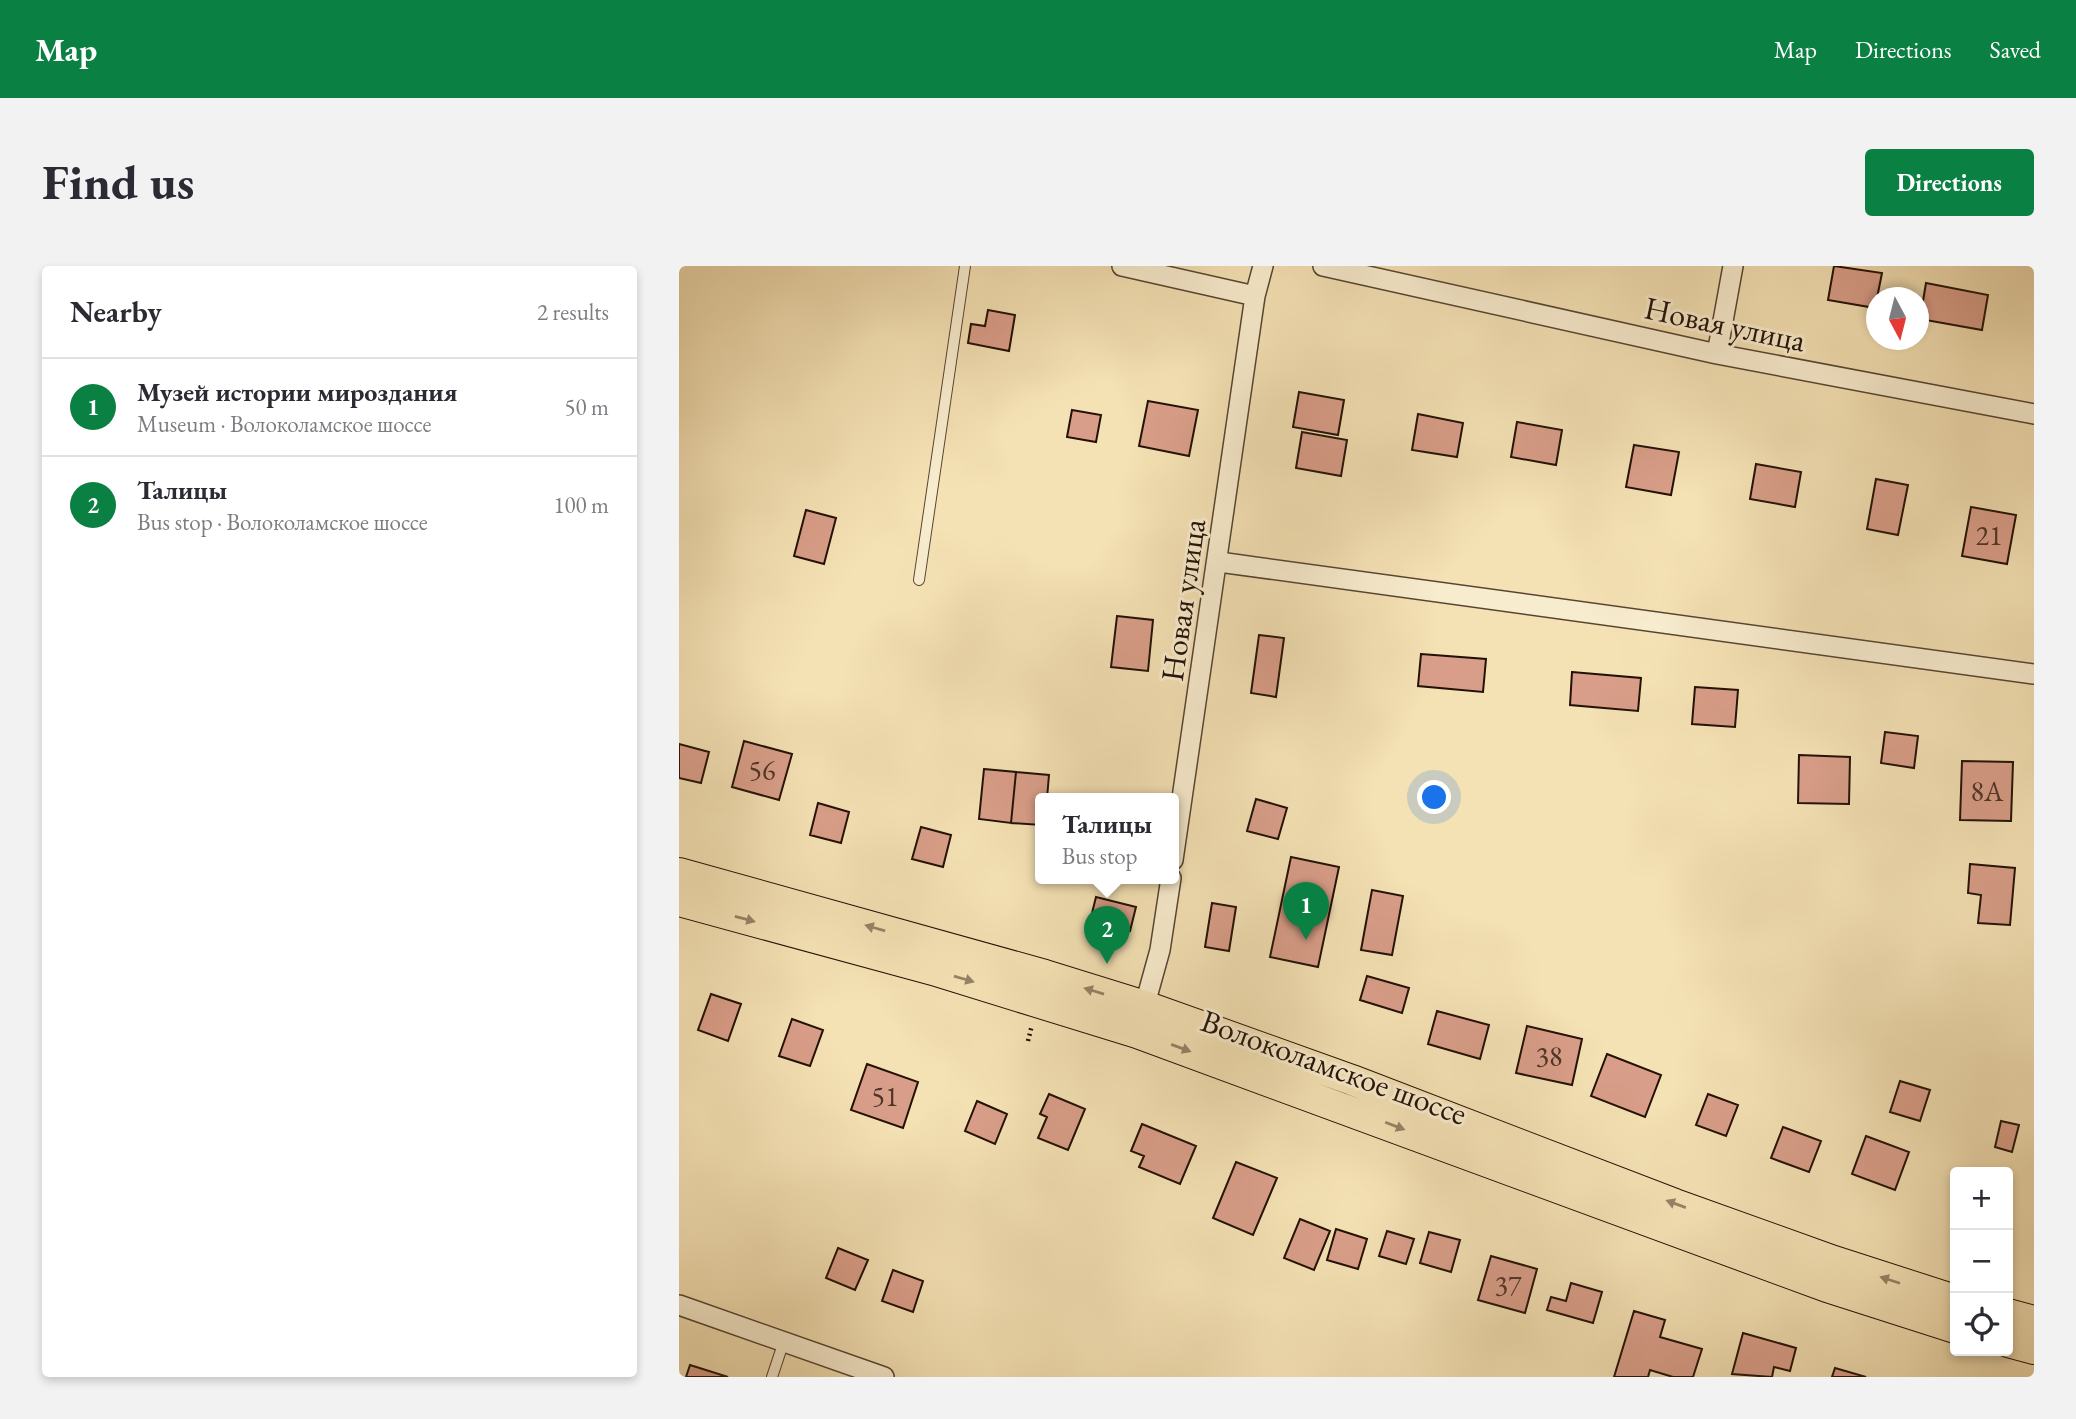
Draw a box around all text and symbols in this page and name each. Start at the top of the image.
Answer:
text: Map [35,28,97,71]
text: Map [1774,34,1817,65]
text: Directions [1855,34,1952,65]
text: Saved [1990,34,2041,65]
button: Directions [1865,149,2034,216]
text: Find us [42,150,194,214]
street label: Новая улица [1641,286,1810,362]
north arrow [1866,287,1929,350]
text: Nearby [70,292,162,331]
text: 2 results [537,297,609,327]
text: Музей истории мироздания [137,375,458,409]
text: 1 [87,392,99,422]
text: 50 m [564,392,609,422]
text: Museum · Волоколамское шоссе [137,409,431,439]
text: Талицы [137,473,227,507]
text: 2 [87,490,99,520]
text: 100 m [553,490,609,520]
text: Bus stop · Волоколамское шоссе [137,507,428,537]
street label: Новая улица [1151,516,1215,684]
house number: 21 [1976,517,2002,553]
house number: 56 [749,752,775,788]
house number: 8А [1971,773,2004,809]
your location [1417,780,1451,814]
popup [1035,793,1179,884]
text: Талицы [1062,807,1152,841]
text: Bus stop [1062,841,1137,871]
pin: 1 [1283,882,1329,940]
pin: 2 [1084,906,1130,964]
one-way arrow [735,914,756,924]
one-way arrow [864,922,886,933]
one-way arrow [954,974,975,984]
one-way arrow [1083,985,1104,995]
street label: Волоколамское шоссе [1195,999,1473,1135]
house number: 38 [1536,1038,1562,1074]
one-way arrow [1170,1043,1191,1054]
house number: 51 [872,1078,898,1114]
one-way arrow [1384,1120,1405,1131]
map controls [1950,1167,2013,1356]
button: + [1950,1167,2013,1230]
one-way arrow [1665,1198,1686,1209]
button: − [1950,1230,2013,1293]
house number: 37 [1495,1267,1522,1303]
one-way arrow [1879,1274,1900,1285]
button: locate [1950,1293,2013,1356]

